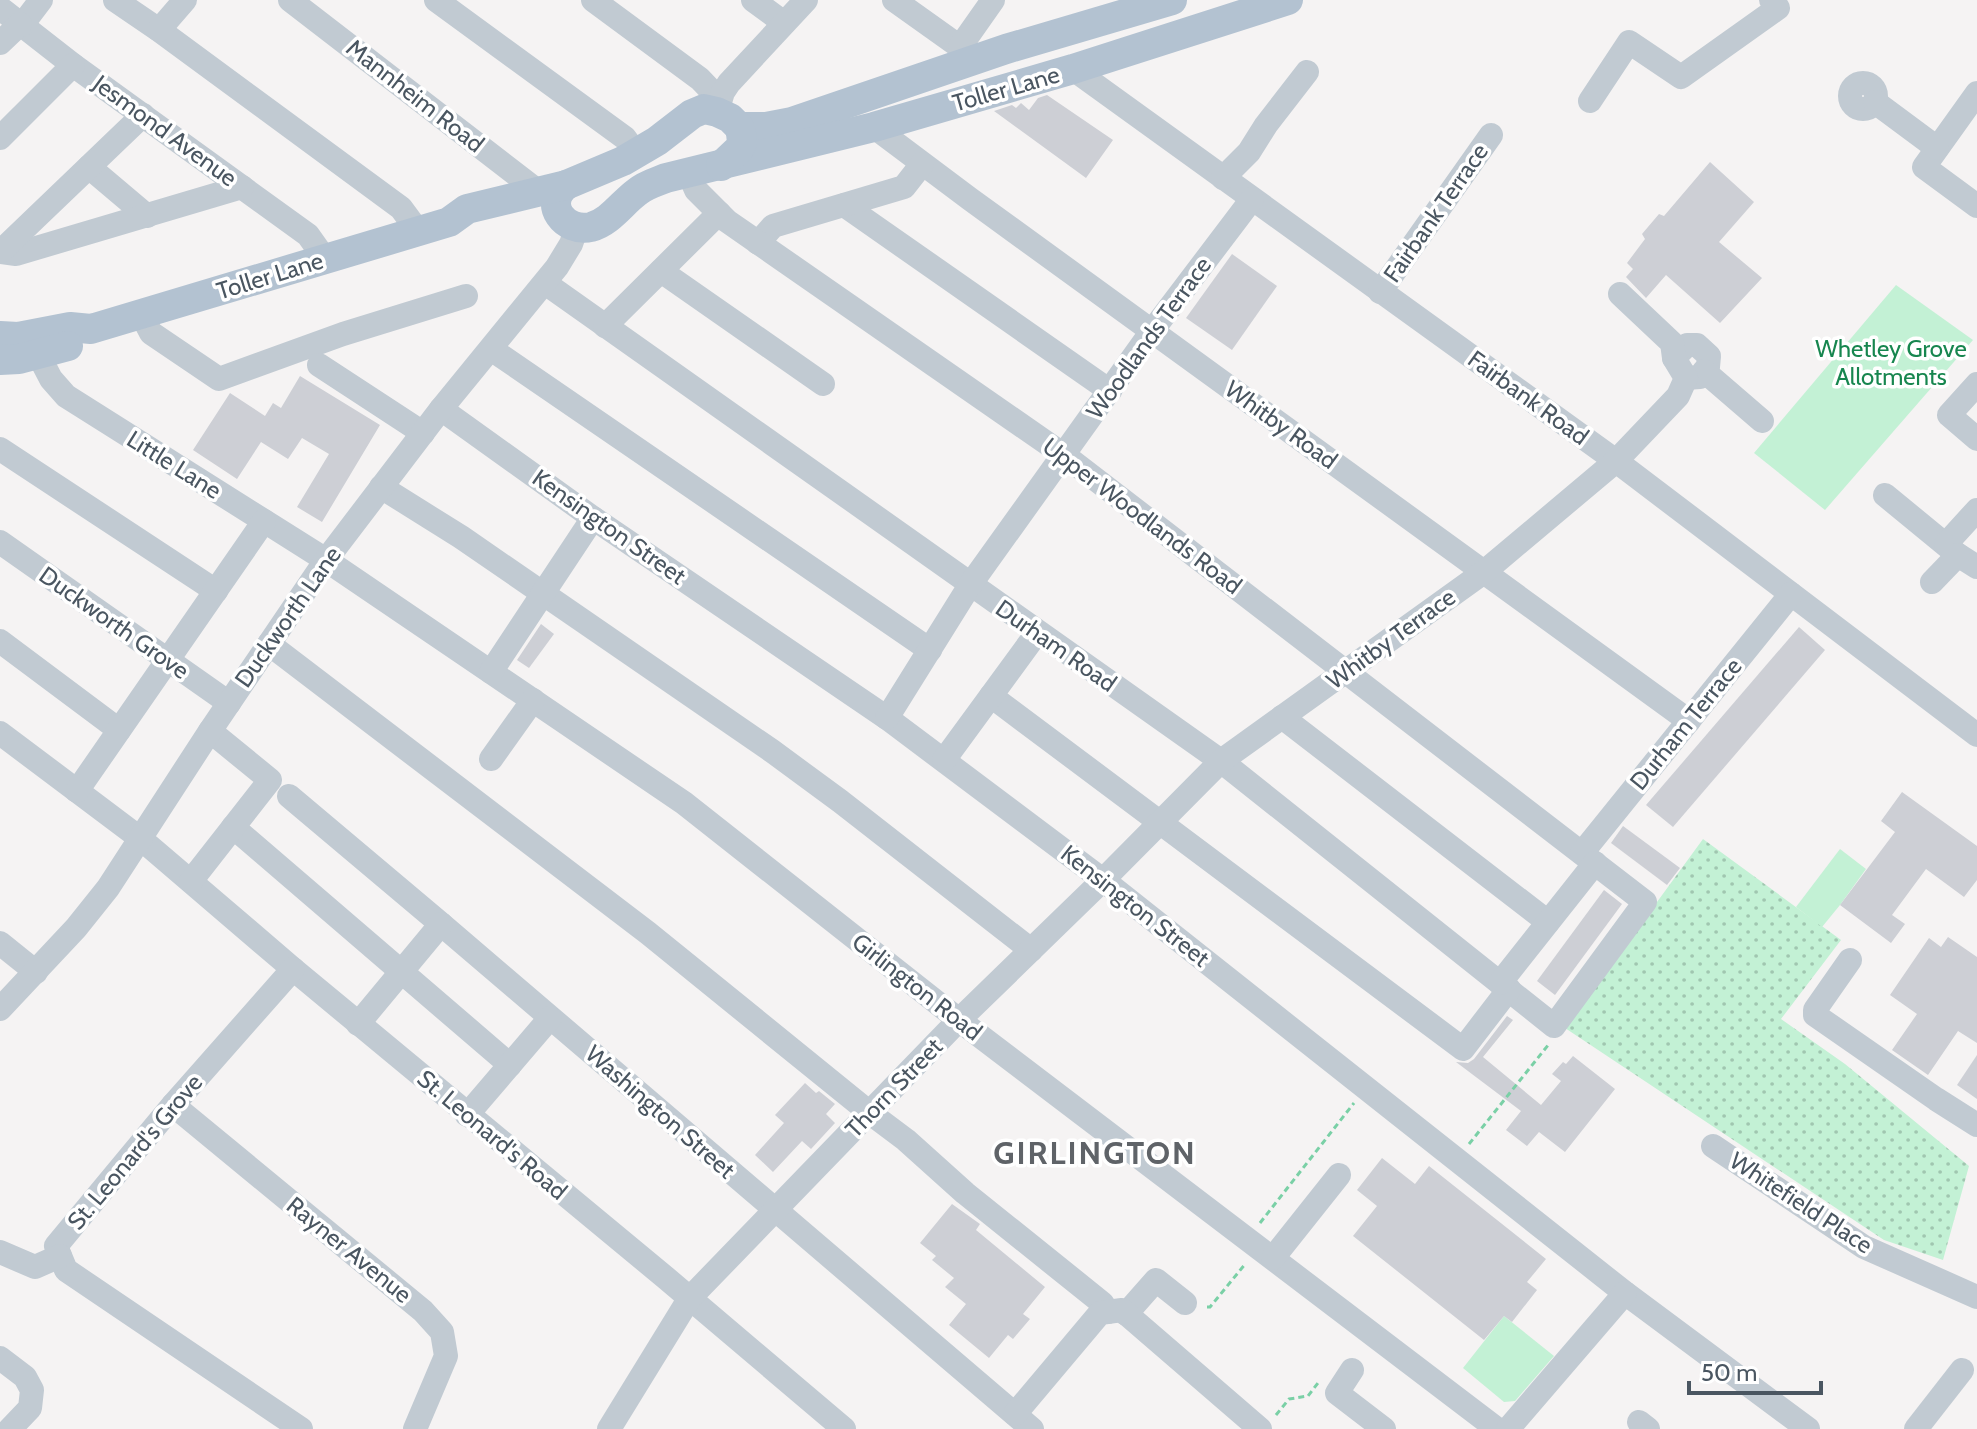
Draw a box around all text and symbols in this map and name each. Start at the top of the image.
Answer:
street label: Mannheim Road [341,33,490,158]
street label: Toller Lane [949,59,1063,118]
street label: Jesmond Avenue [87,68,243,192]
street label: Fairbank Terrace [1377,138,1494,288]
street label: Toller Lane [213,246,327,305]
street label: Woodlands Terrace [1080,251,1217,424]
park label: Whetley Grove Allotments [1815,334,1967,391]
street label: Fairbank Road [1462,344,1594,451]
street label: Whitby Road [1220,374,1343,475]
street label: Little Lane [122,424,227,505]
street label: Upper Woodlands Road [1037,431,1248,600]
street label: Kensington Street [527,463,692,590]
street label: Duckworth Lane [228,541,347,693]
street label: Duckworth Grove [34,560,195,685]
street label: Whitby Terrace [1321,582,1461,695]
street label: Durham Road [990,593,1122,698]
street label: Durham Terrace [1624,652,1748,795]
street label: Kensington Street [1055,839,1215,973]
street label: Girlington Road [847,927,988,1046]
street label: Thorn Street [839,1032,948,1143]
street label: Washington Street [580,1039,741,1184]
street label: St. Leonard's Road [412,1064,573,1206]
street label: St. Leonard's Grove [61,1068,208,1235]
district label: GIRLINGTON [993,1133,1197,1172]
street label: Whitefield Place [1724,1146,1878,1260]
street label: Rayner Avenue [281,1190,418,1309]
scale bar [1689,1345,1821,1395]
text: 50 m [1701,1358,1757,1387]

